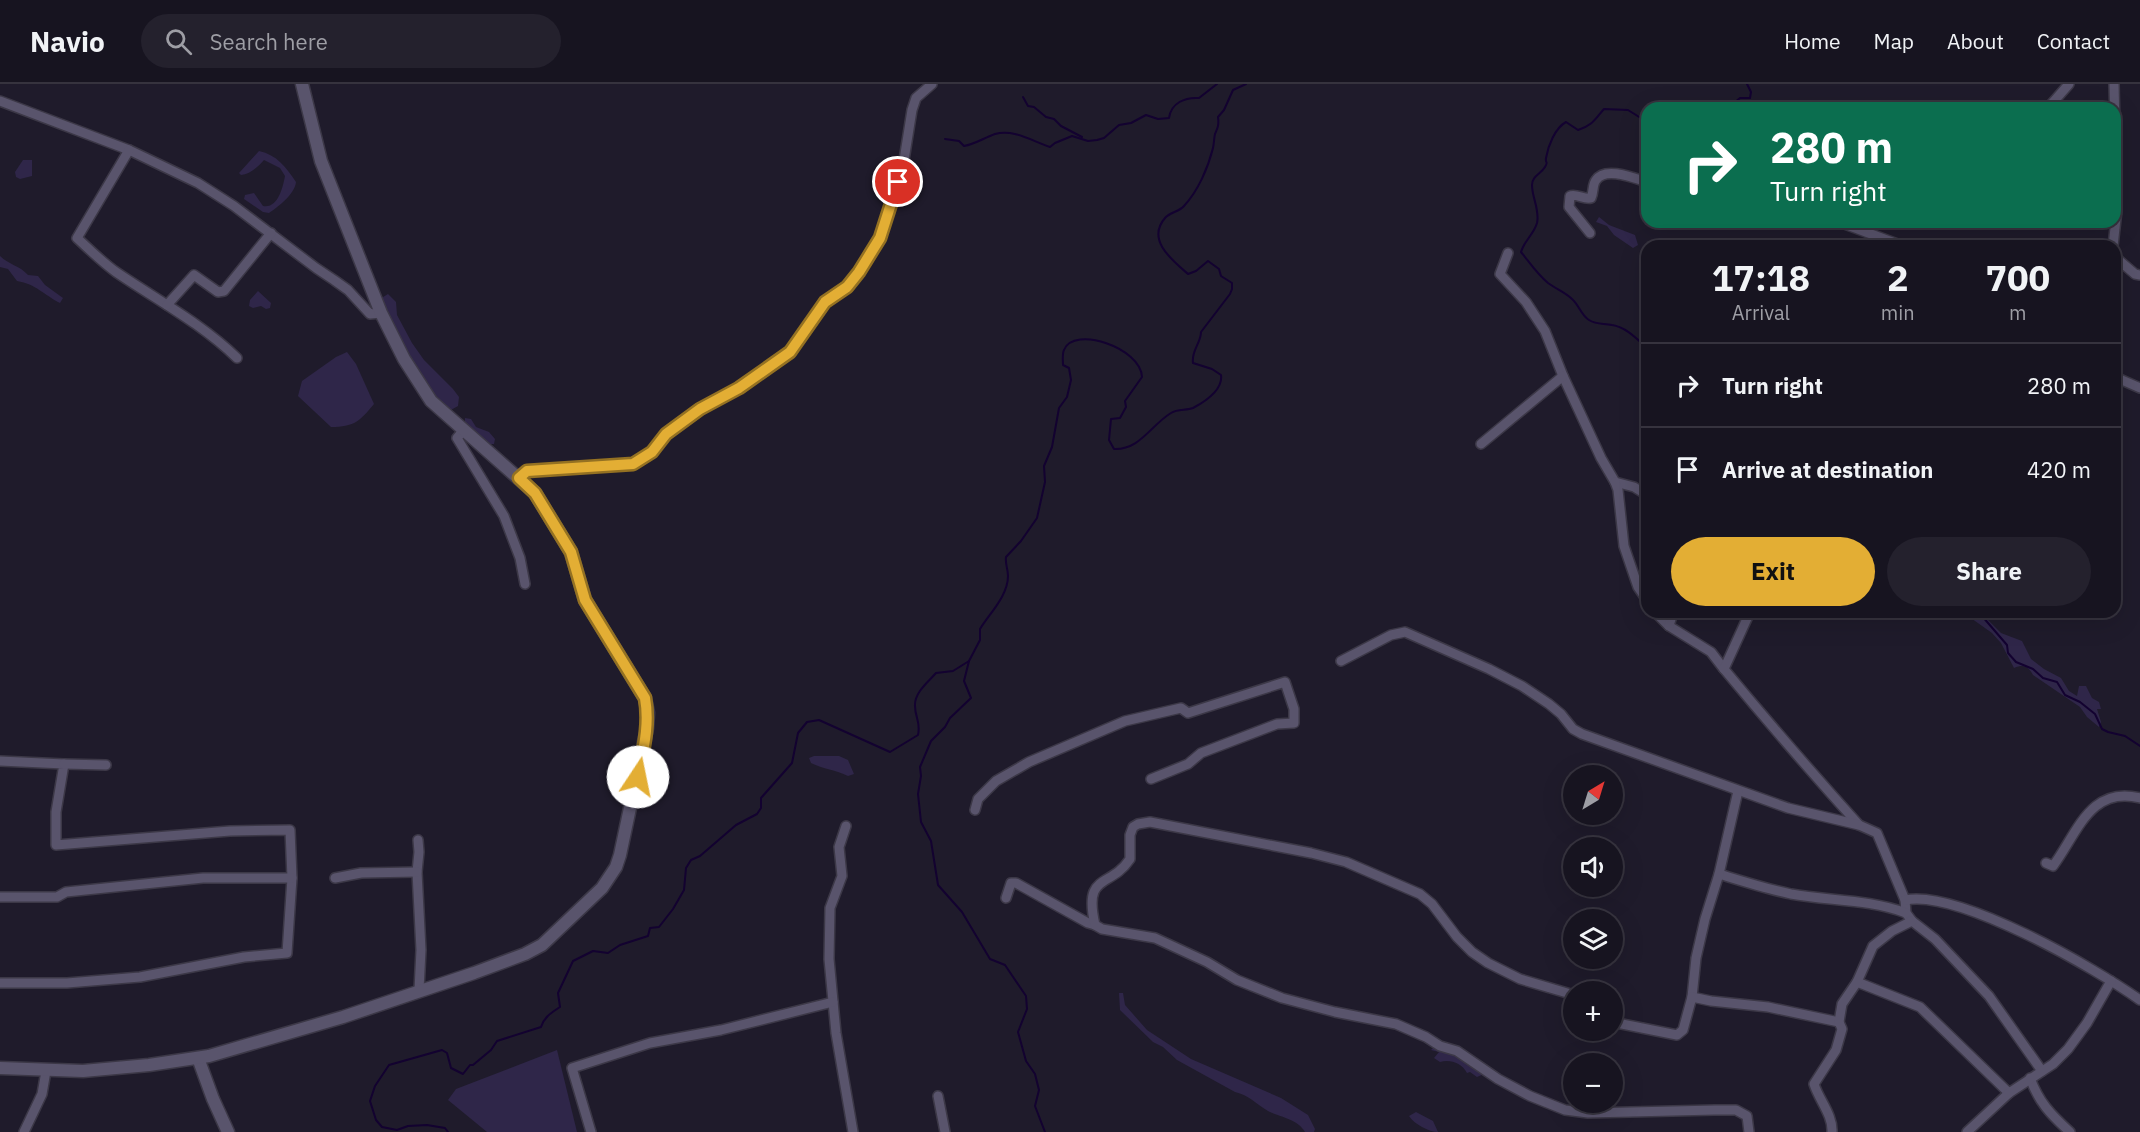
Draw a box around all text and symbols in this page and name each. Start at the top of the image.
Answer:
search box [141,14,561,68]
text: Navio [30,23,105,60]
icon: search [162,25,195,58]
text: Search here [210,27,328,56]
text: Home [1784,27,1841,55]
text: Map [1874,27,1914,55]
text: About [1947,27,2004,55]
text: Contact [2037,27,2110,55]
text: 280 m [1770,120,1893,175]
icon: right [1671,126,1749,204]
pin [872,156,923,207]
icon: arrive [881,165,914,198]
text: Turn right [1770,173,1887,208]
text: 17:18 [1712,254,1810,301]
text: 2 [1887,254,1909,301]
text: 700 [1985,254,2050,301]
text: Arrival [1732,299,1790,326]
text: min [1881,299,1915,326]
text: m [2009,299,2027,326]
icon: right [1671,369,1704,402]
text: Turn right [1722,371,1823,400]
text: 280 m [2027,371,2091,400]
icon: arrive [1671,453,1704,486]
text: Arrive at destination [1722,455,1933,484]
text: 420 m [2027,455,2091,484]
button: Exit [1671,537,1875,606]
button: Share [1887,537,2091,606]
position arrow [606,745,670,809]
north arrow [1563,765,1623,825]
map controls [1563,765,1623,1113]
button: sound [1563,837,1623,897]
button: layers [1563,909,1623,969]
button: + [1563,981,1623,1041]
button: − [1563,1053,1623,1113]

